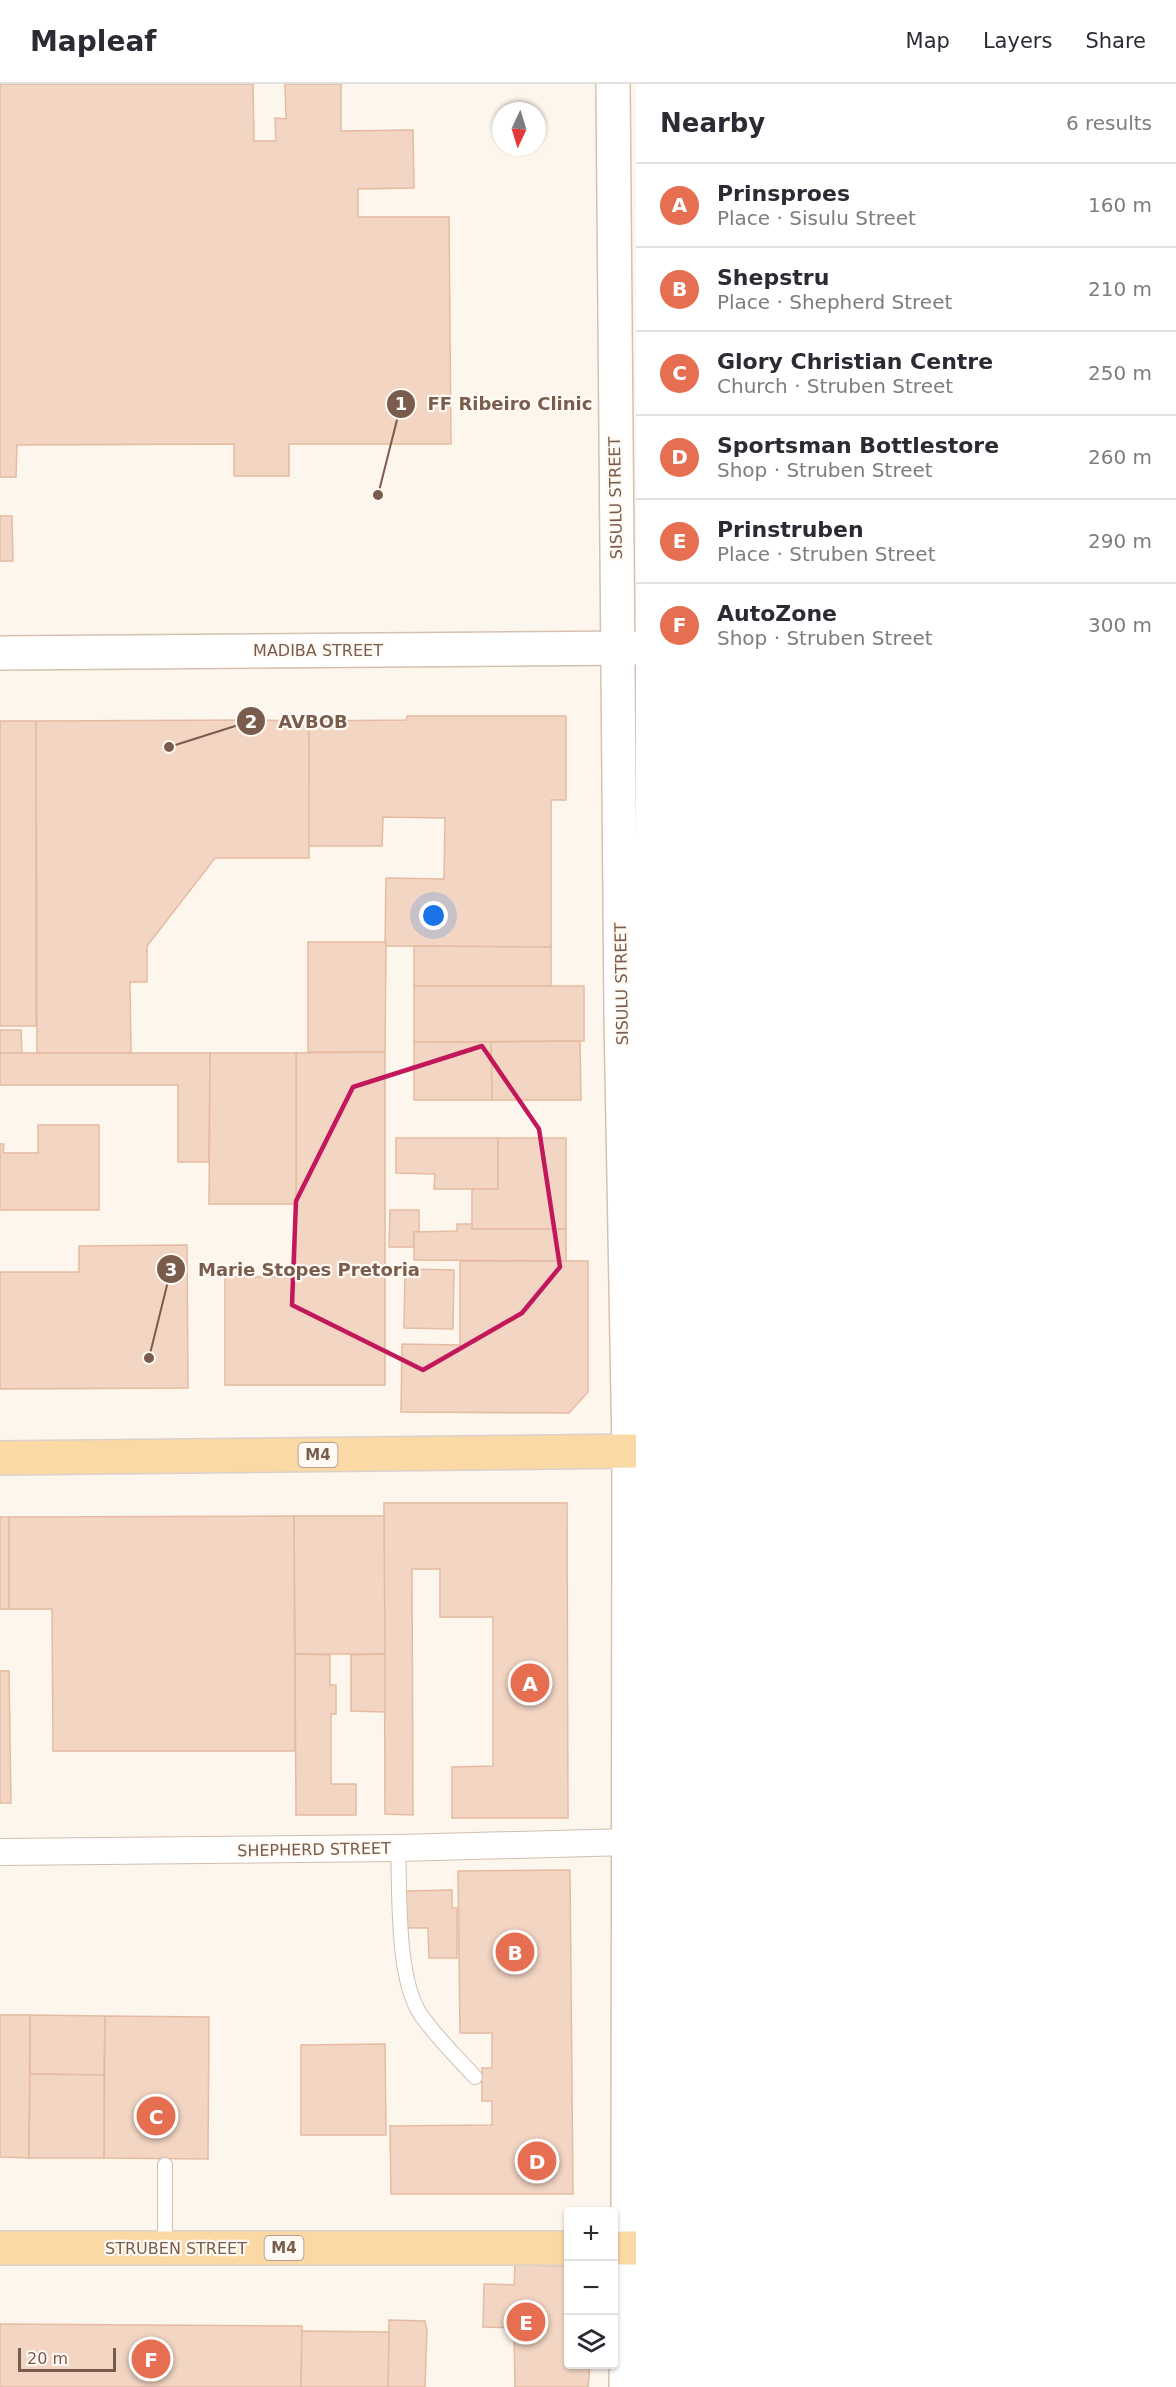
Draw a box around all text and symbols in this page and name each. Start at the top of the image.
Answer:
text: Mapleaf [30,25,156,58]
text: Map [906,29,950,53]
text: Layers [983,29,1052,53]
text: Share [1085,29,1146,53]
north arrow [492,102,546,156]
text: Nearby [660,108,765,138]
text: 6 results [1066,111,1152,135]
text: Prinsproes [717,181,850,206]
text: A [672,193,687,217]
text: 160 m [1088,193,1152,217]
text: Place · Sisulu Street [717,206,916,230]
text: Shepstru [717,265,829,290]
text: B [672,277,687,301]
text: 210 m [1088,277,1152,301]
text: Place · Shepherd Street [717,290,952,314]
text: Glory Christian Centre [717,349,993,374]
text: C [672,361,687,385]
text: 250 m [1088,361,1152,385]
text: Church · Struben Street [717,374,953,398]
callout: FF Ribeiro Clinic [386,386,604,422]
text: 1 [395,393,407,414]
text: FF Ribeiro Clinic [428,393,592,414]
text: Sportsman Bottlestore [717,433,999,458]
street label: SISULU STREET [605,436,626,559]
text: D [671,445,688,469]
text: 260 m [1088,445,1152,469]
text: Shop · Struben Street [717,458,933,482]
text: Prinstruben [717,517,864,542]
text: E [673,529,686,553]
text: 290 m [1088,529,1152,553]
text: Place · Struben Street [717,542,936,566]
text: AutoZone [717,601,837,626]
text: F [673,613,686,637]
text: 300 m [1088,613,1152,637]
text: Shop · Struben Street [717,626,933,650]
street label: MADIBA STREET [253,641,383,660]
callout: AVBOB [236,703,359,739]
text: 2 [245,711,257,732]
text: AVBOB [278,711,348,732]
your location [419,901,448,930]
street label: SISULU STREET [611,922,632,1045]
callout: Marie Stopes Pretoria [156,1251,432,1287]
text: 3 [165,1259,177,1280]
text: Marie Stopes Pretoria [198,1259,420,1280]
road number: M4 [298,1443,338,1467]
pin: A [510,1660,550,1706]
street label: SHEPHERD STREET [237,1839,391,1860]
pin: B [496,1930,534,1974]
pin: C [136,2094,176,2138]
pin: D [518,2138,556,2184]
map controls [564,2207,618,2369]
button: + [564,2207,618,2261]
road number: M4 [264,2236,304,2260]
street label: STRUBEN STREET [105,2239,247,2258]
button: − [564,2261,618,2315]
pin: E [506,2300,546,2344]
button: layers [564,2315,618,2369]
pin: F [132,2336,170,2382]
scale bar [18,2345,116,2372]
text: 20 m [27,2349,68,2368]

